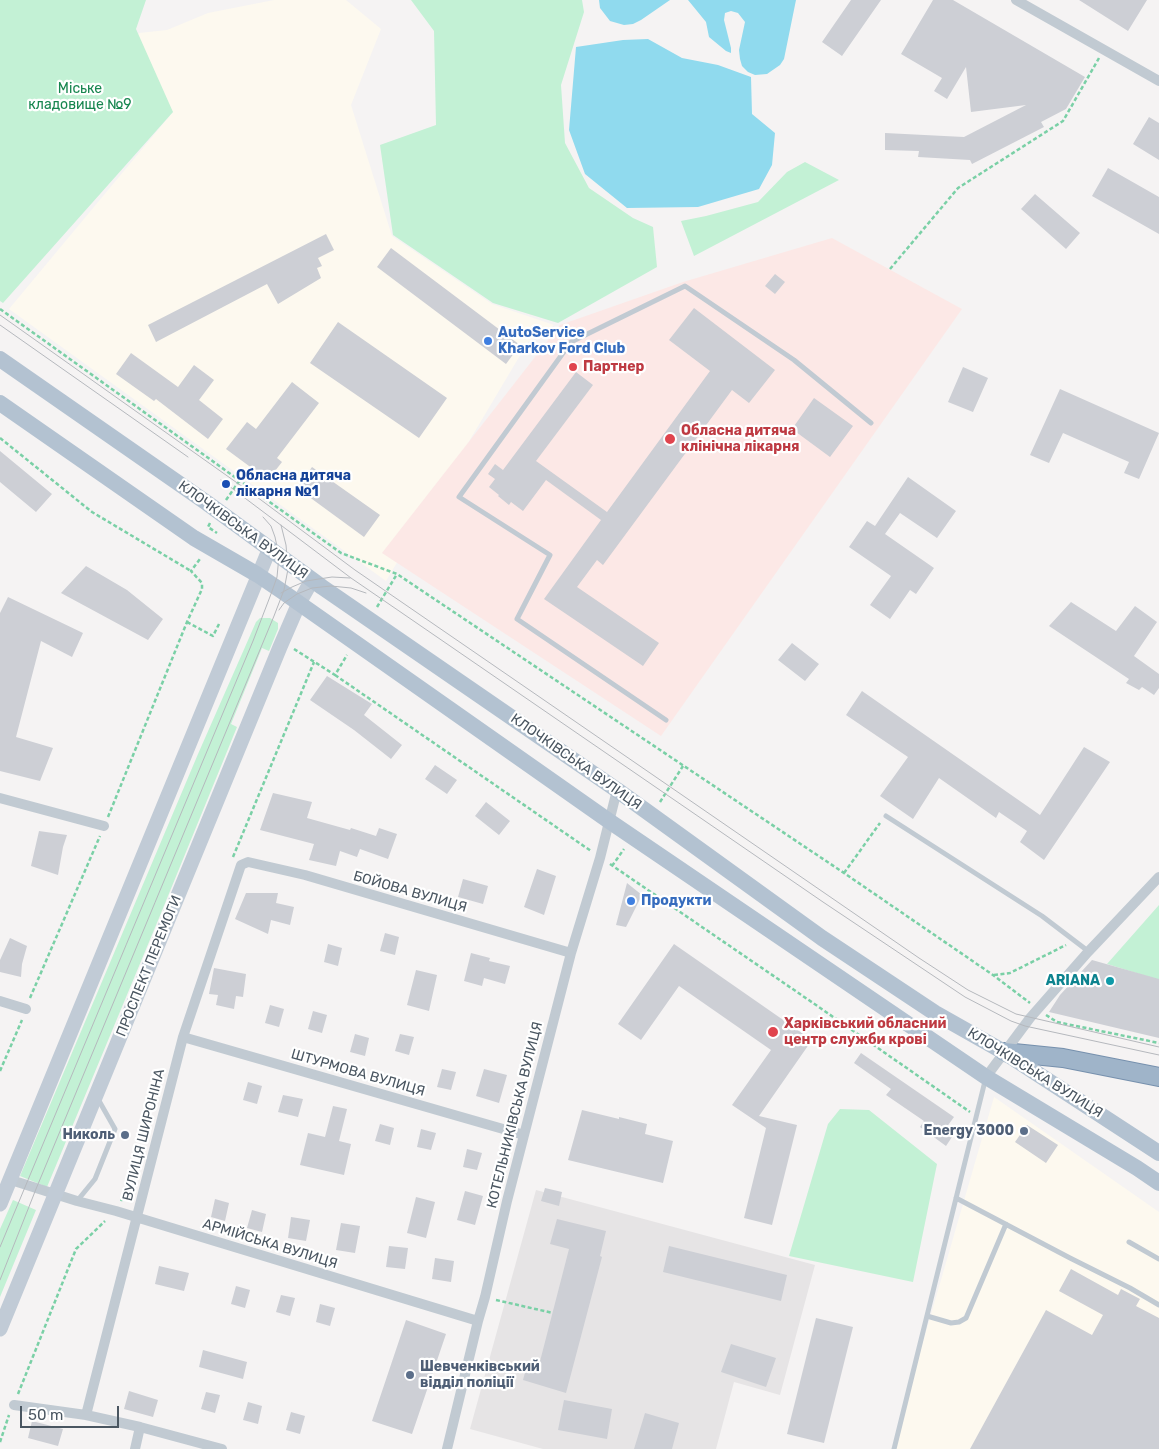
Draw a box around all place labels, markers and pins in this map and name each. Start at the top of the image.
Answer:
place label: AutoService Kharkov Ford Club [498,325,625,358]
marker: AutoService Kharkov Ford Club [482,335,494,347]
place label: Партнер [583,359,644,375]
marker: Партнер [567,361,579,373]
place label: Обласна дитяча клінічна лікарня [681,423,800,456]
marker: Обласна дитяча клінічна лікарня [663,432,677,446]
place label: Обласна дитяча лікарня №1 [236,468,351,501]
marker: Обласна дитяча лікарня №1 [220,478,232,490]
place label: Продукти [641,893,711,909]
marker: Продукти [625,895,637,907]
place label: ARIANA [1046,973,1100,989]
marker: ARIANA [1104,975,1116,987]
place label: Харківський обласний центр служби крові [784,1016,946,1048]
marker: Харківський обласний центр служби крові [766,1025,780,1039]
place label: Energy 3000 [923,1123,1014,1139]
marker: Energy 3000 [1018,1125,1030,1137]
place label: Николь [62,1127,115,1143]
marker: Николь [119,1129,131,1141]
place label: Шевченківський відділ поліції [420,1359,540,1391]
marker: Шевченківський відділ поліції [404,1369,416,1381]

